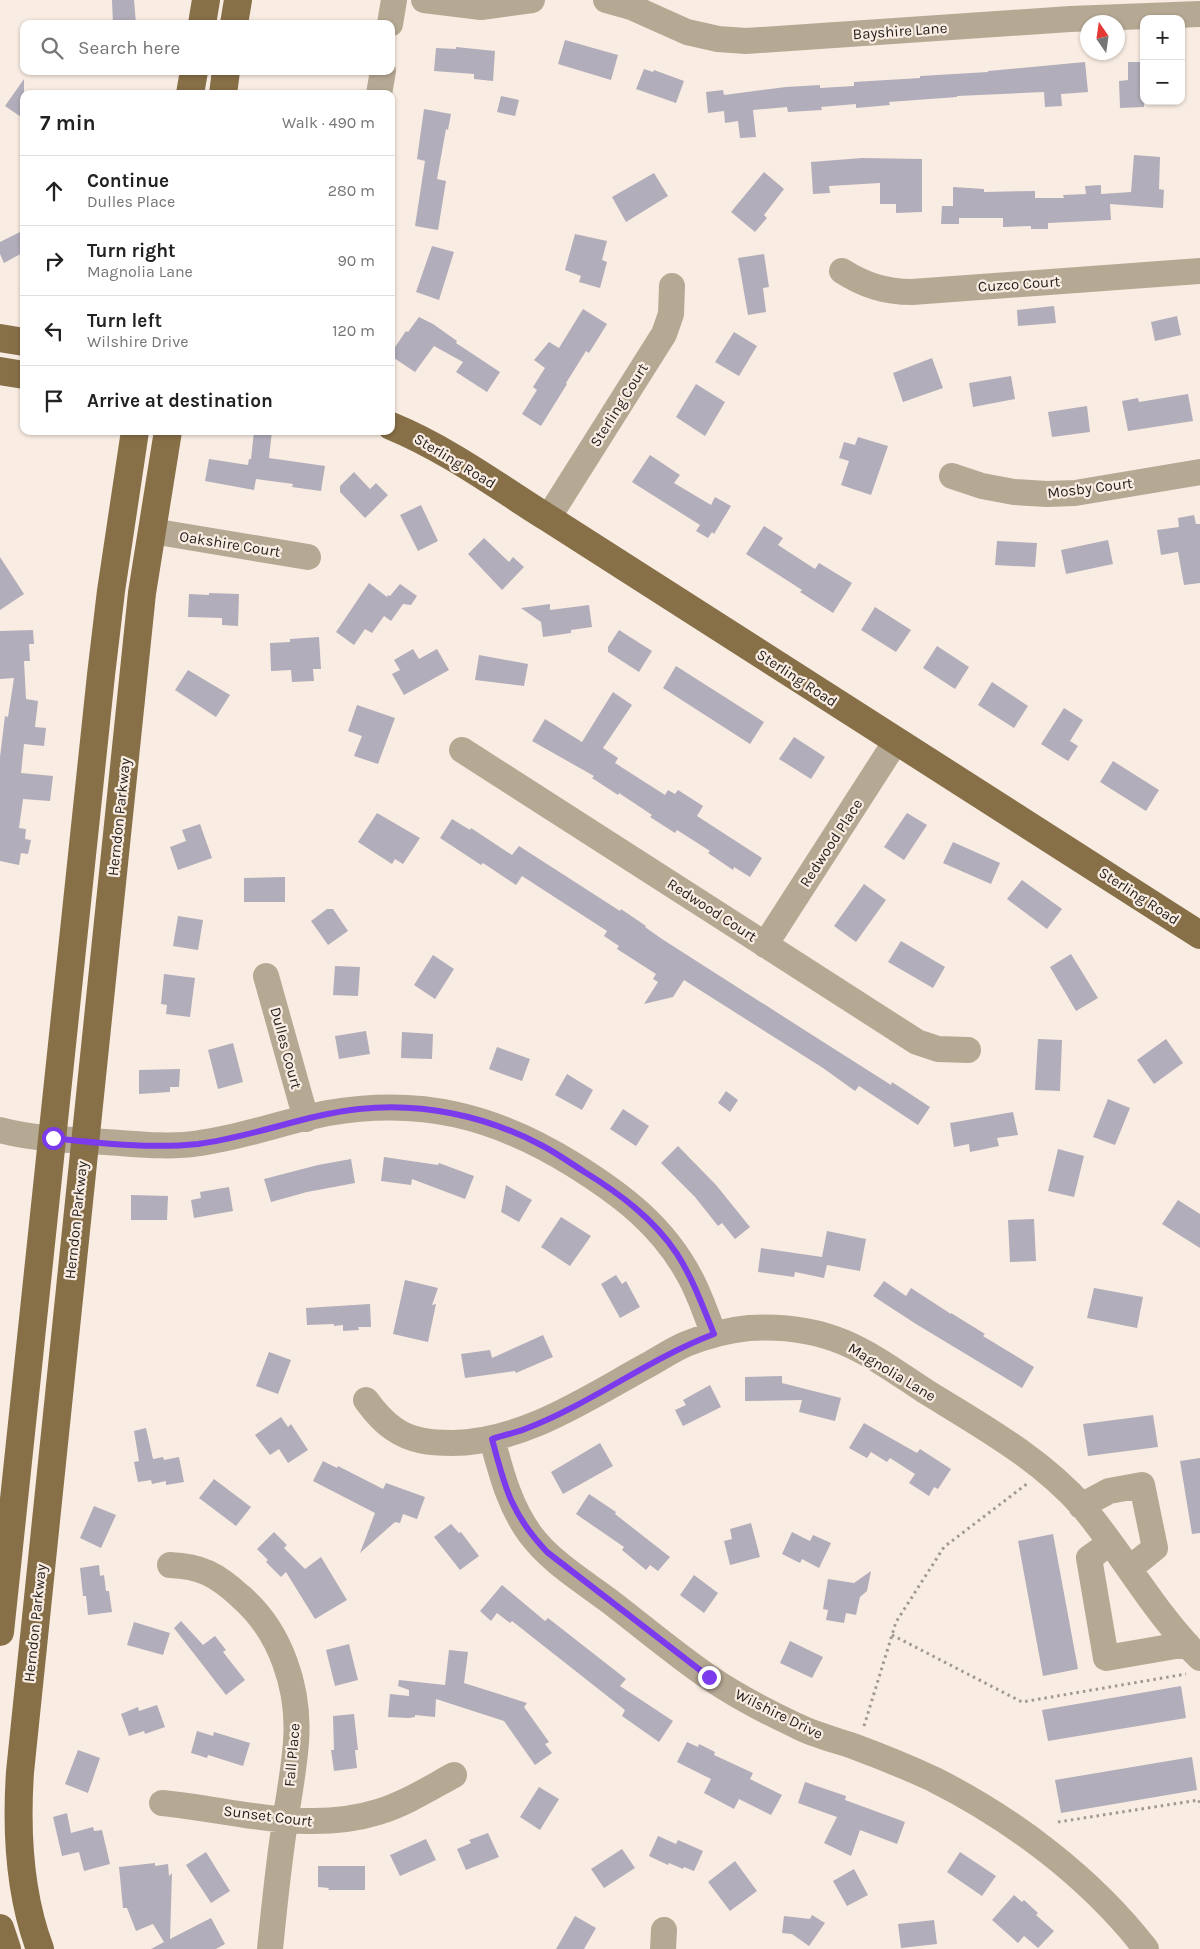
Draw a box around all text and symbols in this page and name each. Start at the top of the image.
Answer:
north arrow [1080,15,1125,60]
map controls [1140,15,1185,105]
button: + [1140,15,1185,60]
street label: Bayshire Lane [852,19,948,43]
search box [20,20,395,75]
icon: search [38,34,66,62]
text: Search here [78,37,180,59]
button: − [1140,60,1185,105]
text: 7 min [40,111,96,135]
text: Walk · 490 m [282,113,375,132]
text: Continue [87,170,169,192]
icon: ahead [40,177,68,205]
text: 280 m [328,181,375,200]
text: Dulles Place [87,192,175,211]
text: Turn right [87,240,176,262]
icon: right [40,247,68,275]
text: 90 m [337,251,375,270]
text: Magnolia Lane [87,262,193,281]
street label: Cuzco Court [977,272,1061,296]
text: Turn left [87,310,162,332]
icon: left [40,317,68,345]
text: 120 m [332,321,375,340]
text: Wilshire Drive [87,332,189,351]
street label: Sterling Court [586,360,652,450]
icon: arrive [40,387,68,415]
text: Arrive at destination [87,390,273,412]
street label: Sterling Road [411,430,499,492]
street label: Mosby Court [1046,474,1134,502]
street label: Oakshire Court [178,527,282,561]
street label: Sterling Road [753,645,841,711]
street label: Herndon Parkway [104,757,134,877]
street label: Redwood Place [796,795,866,891]
street label: Sterling Road [1095,863,1183,929]
street label: Redwood Court [664,874,760,946]
street label: Dulles Court [266,1005,306,1091]
route start [42,1127,65,1150]
street label: Herndon Parkway [61,1160,91,1280]
street label: Magnolia Lane [845,1339,939,1405]
street label: Herndon Parkway [20,1563,50,1683]
route end [698,1666,721,1689]
street label: Wilshire Drive [732,1685,826,1743]
street label: Fall Place [280,1722,304,1788]
street label: Sunset Court [222,1802,314,1830]

